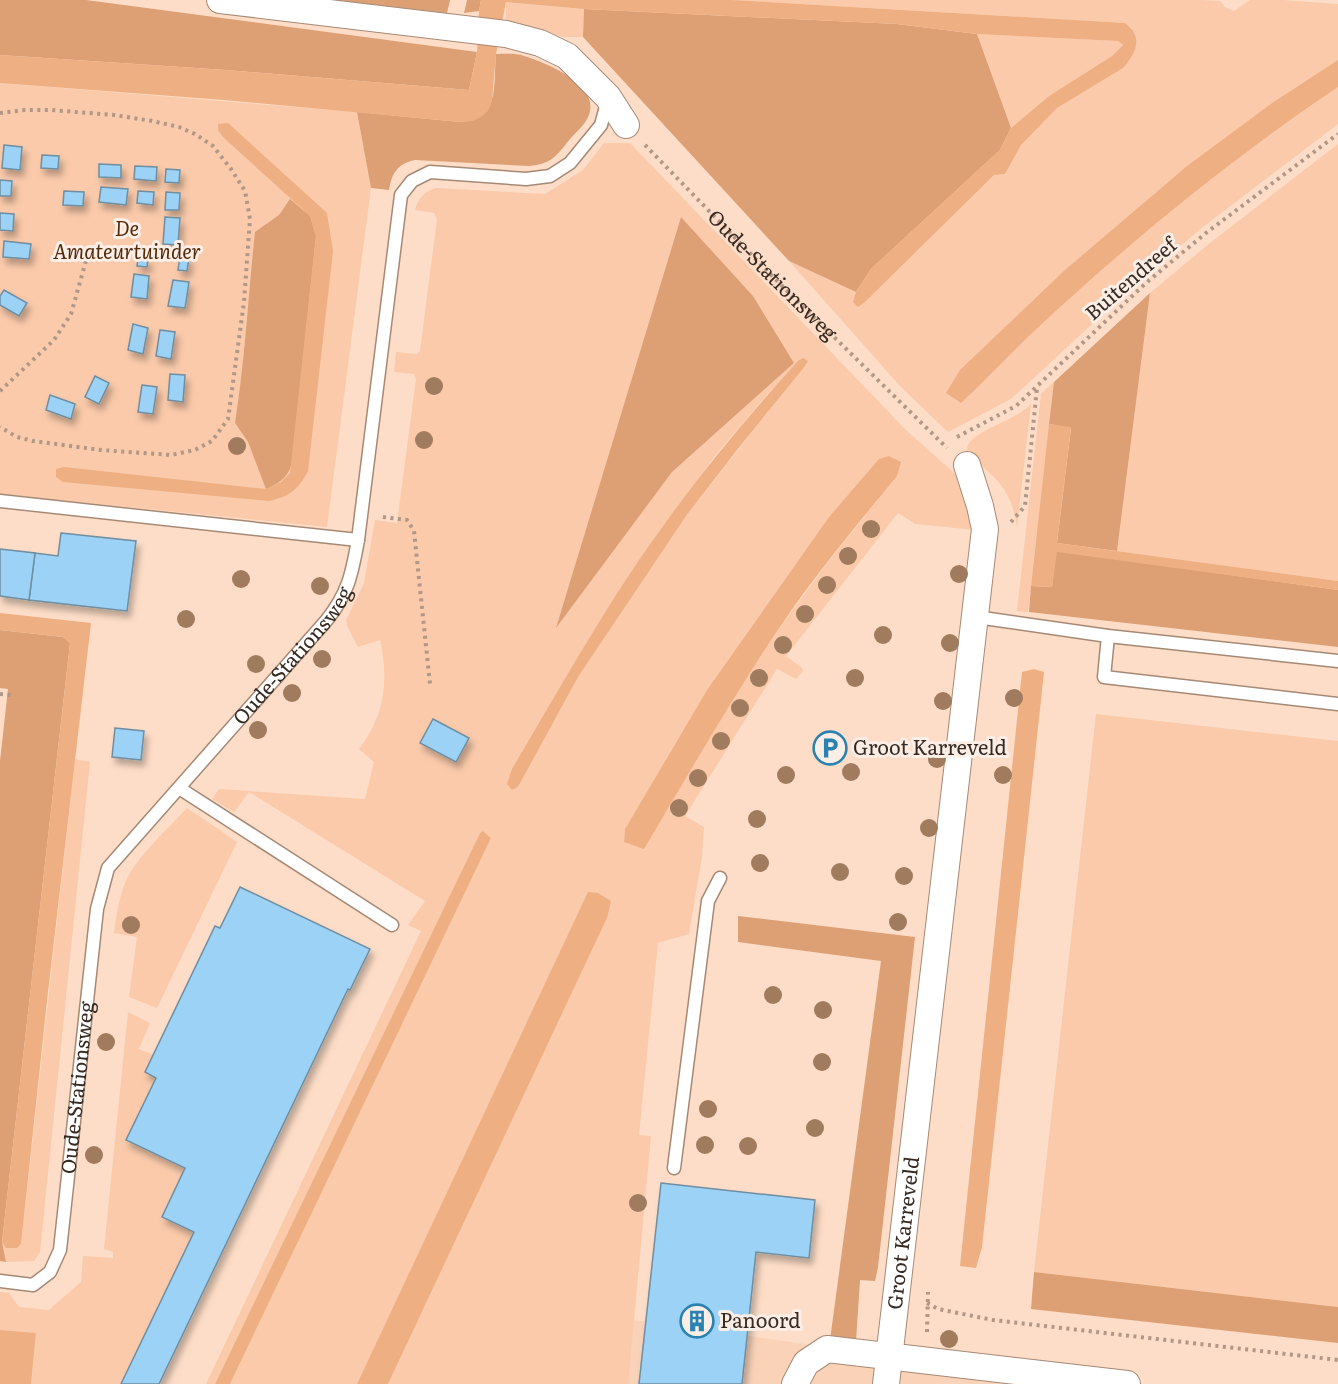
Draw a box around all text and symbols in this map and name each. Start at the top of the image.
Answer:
street label: Oude-Stationsweg [702,202,846,346]
park label: De Amateurtuinder [53,212,201,265]
street label: Buitendreef [1077,228,1184,326]
street label: Oude-Stationsweg [224,580,359,730]
parking icon: Groot Karreveld [812,730,848,766]
place label: Groot Karreveld [853,731,1007,761]
street label: Oude-Stationsweg [51,999,100,1175]
street label: Groot Karreveld [878,1155,925,1311]
building icon: Panoord [679,1303,715,1339]
place label: Panoord [720,1304,800,1334]

